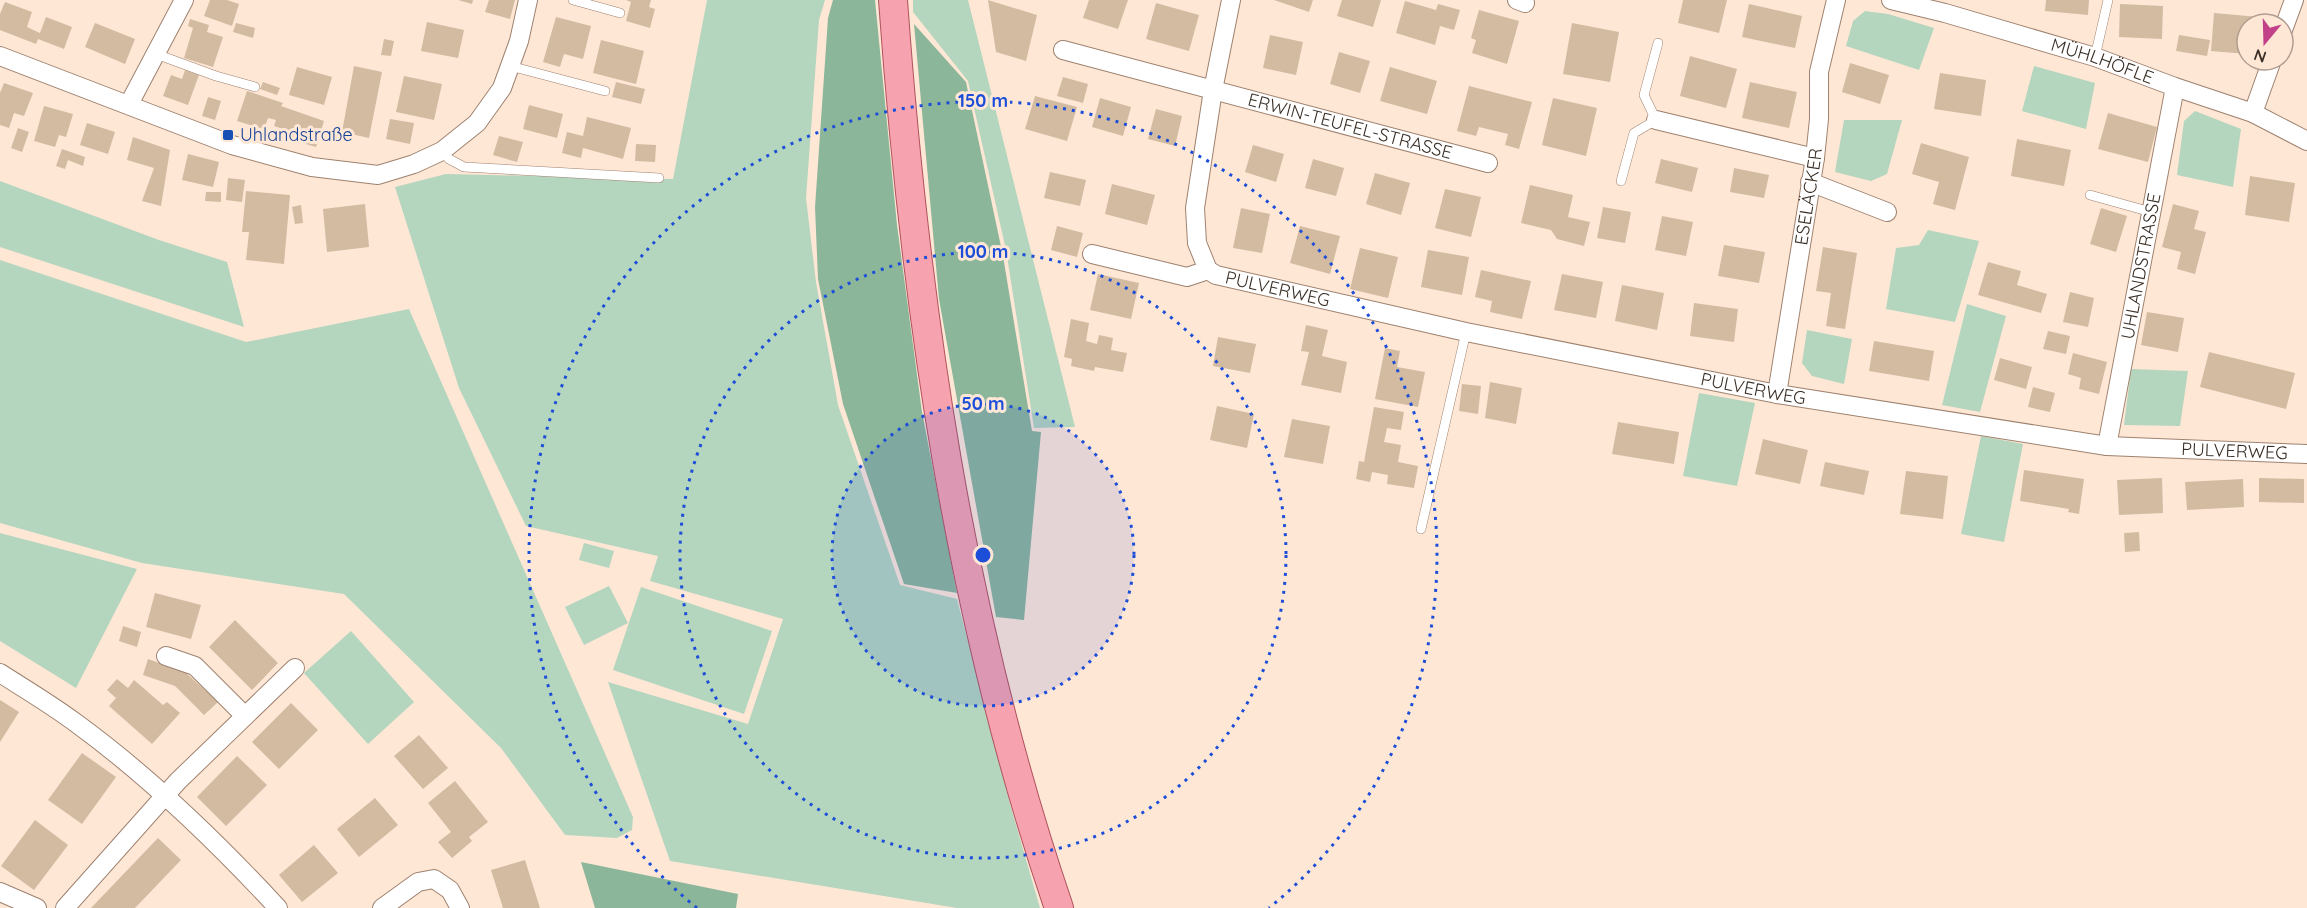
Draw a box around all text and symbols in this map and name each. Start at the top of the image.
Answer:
north arrow [2235,12,2295,72]
street label: MÜHLHÖFLE [2048,33,2157,89]
text: N [2251,45,2269,68]
street label: ERWIN-TEUFEL-STRASSE [1245,88,1455,164]
text: 150 m [958,89,1008,112]
place label: Uhlandstraße [240,123,353,146]
marker: Uhlandstraße [221,128,235,142]
street label: ESELÄCKER [1789,147,1827,247]
street label: UHLANDSTRASSE [2115,191,2166,341]
text: 100 m [958,240,1008,263]
street label: PULVERWEG [1223,265,1332,312]
street label: PULVERWEG [1699,367,1808,409]
text: 50 m [961,392,1005,415]
street label: PULVERWEG [2181,437,2288,464]
centre of rings [973,545,993,565]

